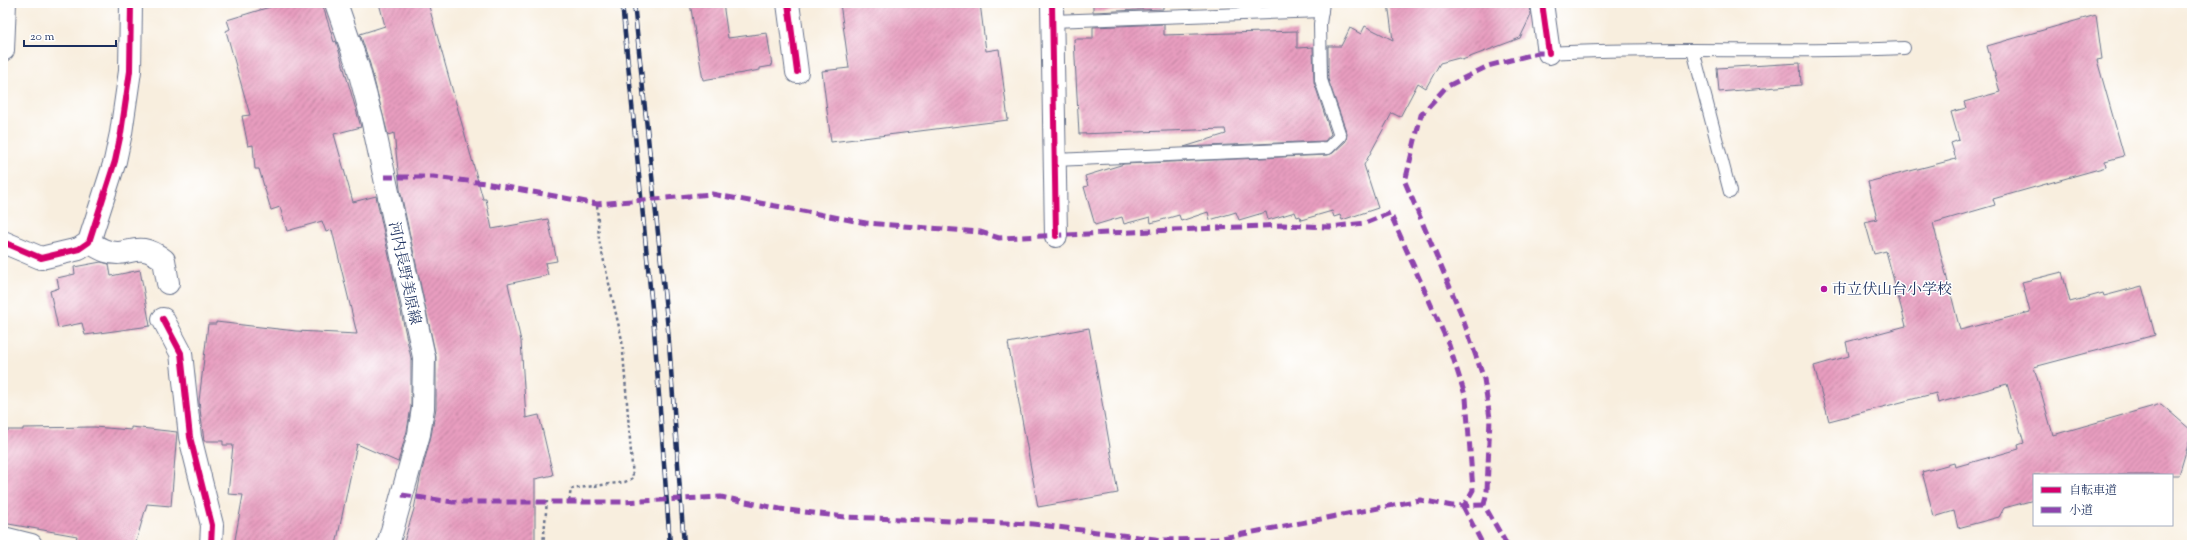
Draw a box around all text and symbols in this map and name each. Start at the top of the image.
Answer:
scale bar [24,22,116,48]
text: 20 m [30,28,55,46]
street label: 河内長野美原線 [382,220,425,327]
place label: 市立伏山台小学校 [1832,280,1952,301]
marker: 市立伏山台小学校 [1819,284,1829,294]
legend [2033,474,2173,526]
text: 自転車道 [2069,482,2117,500]
text: 小道 [2069,502,2093,520]

